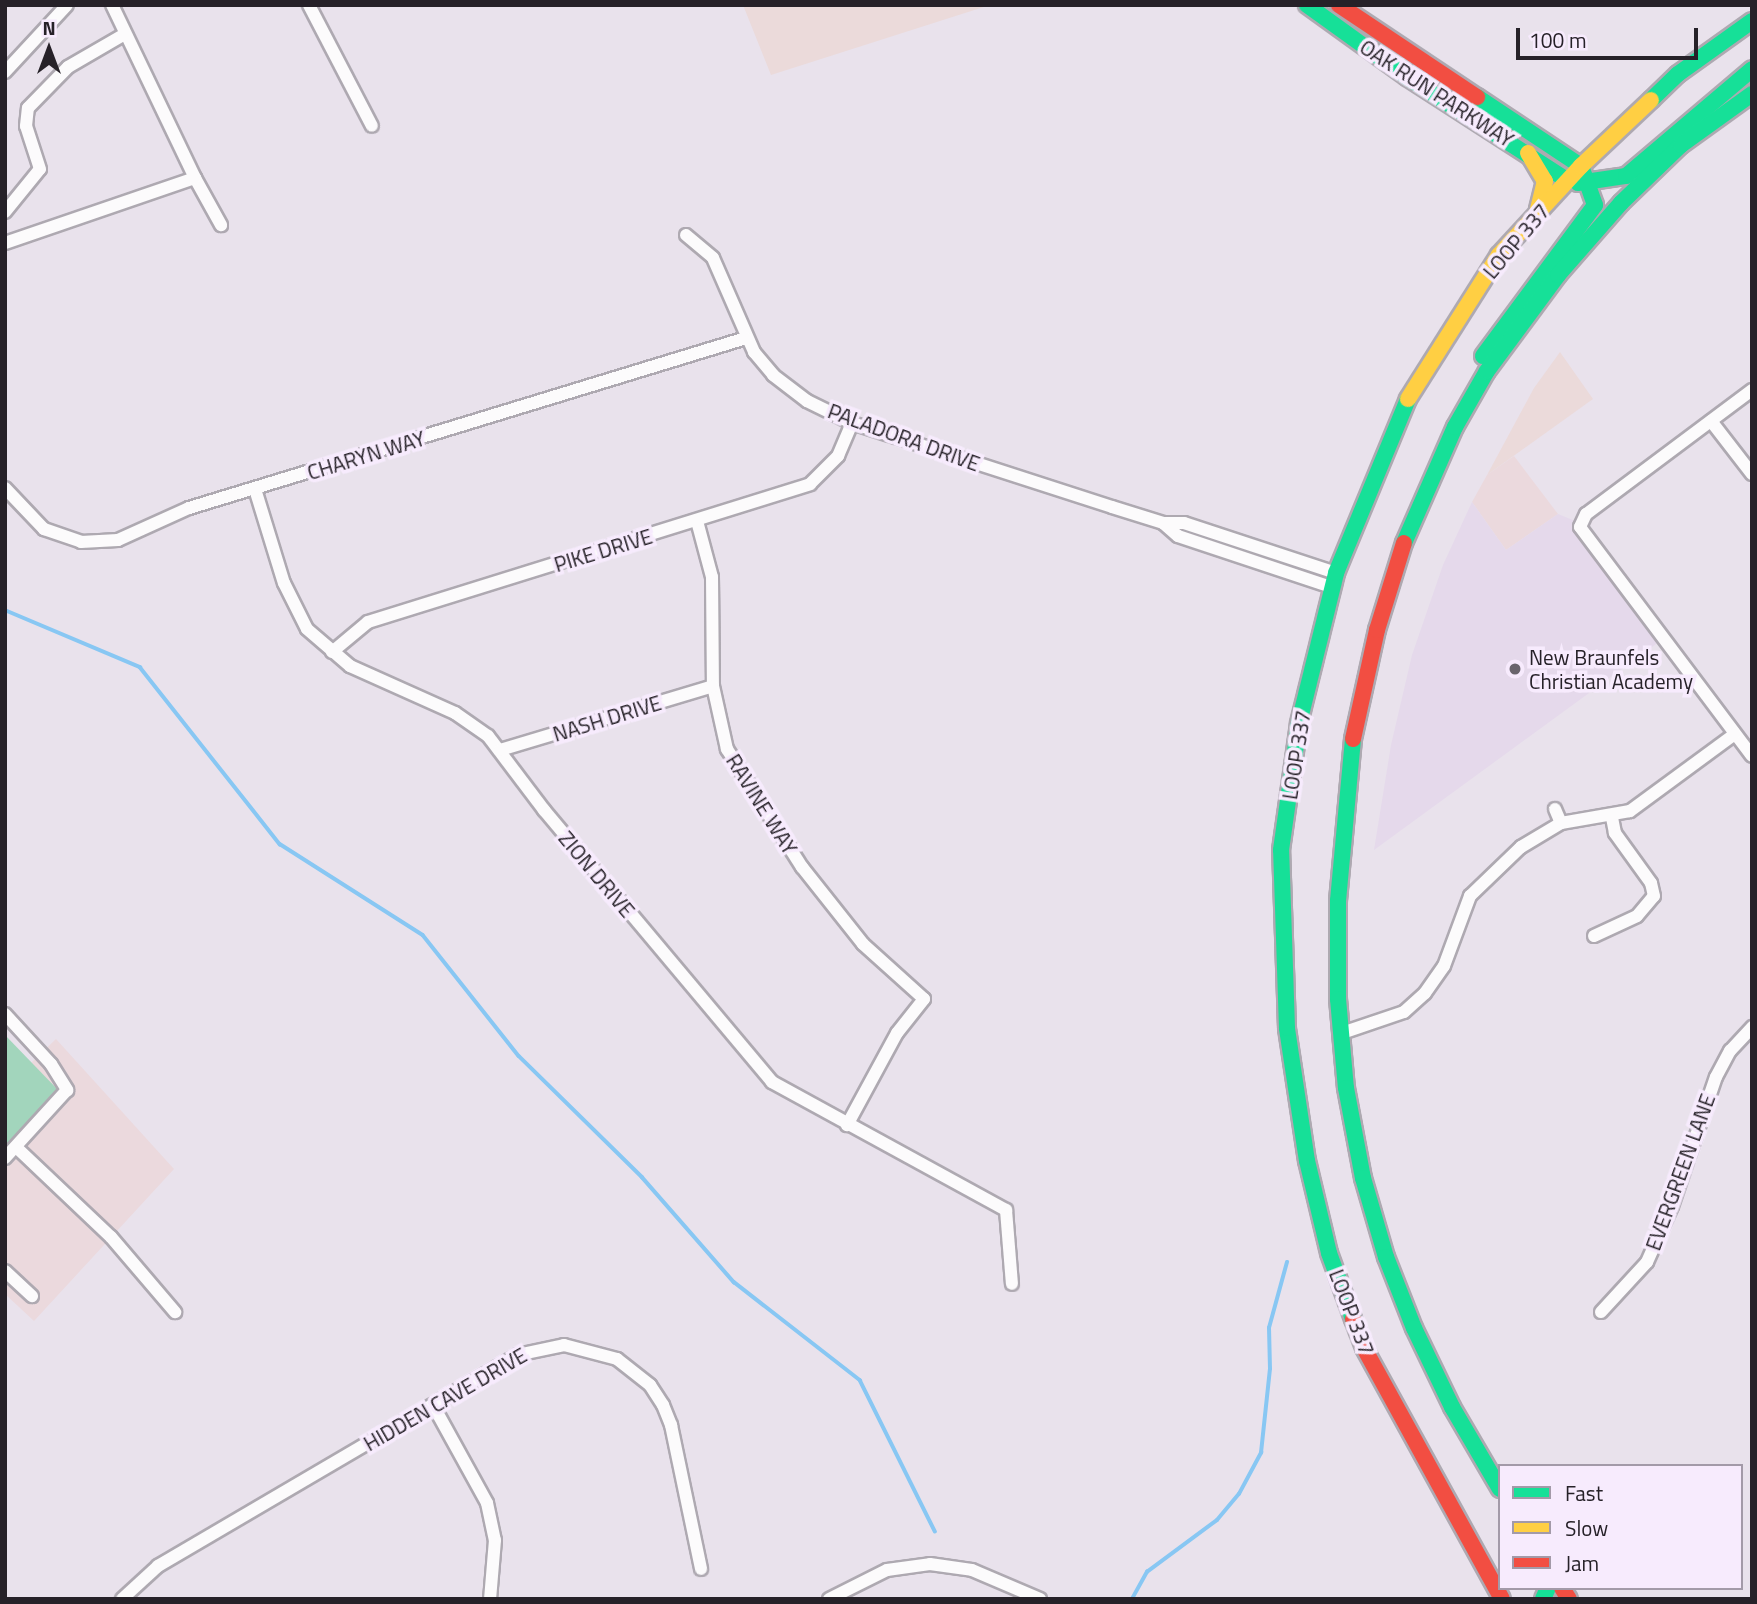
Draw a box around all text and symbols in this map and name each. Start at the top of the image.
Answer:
text: N [42,13,56,42]
north arrow [14,14,84,84]
scale bar [1519,14,1701,58]
text: 100 m [1529,24,1586,56]
street label: OAK RUN PARKWAY [1355,34,1519,152]
street label: LOOP 337 [1478,199,1554,283]
street label: PALADORA DRIVE [825,398,983,476]
street label: CHARYN WAY [304,425,428,485]
street label: PIKE DRIVE [551,523,655,577]
place label: New Braunfels Christian Academy [1529,644,1693,694]
marker: New Braunfels Christian Academy [1507,661,1523,677]
street label: NASH DRIVE [550,690,664,746]
street label: LOOP 337 [1277,709,1315,801]
street label: RAVINE WAY [721,749,803,859]
street label: ZION DRIVE [554,826,640,922]
street label: EVERGREEN LANE [1640,1090,1720,1254]
street label: LOOP 337 [1324,1266,1380,1358]
street label: HIDDEN CAVE DRIVE [359,1342,531,1456]
legend [1498,1464,1743,1590]
text: Fast [1565,1477,1603,1509]
text: Slow [1565,1512,1608,1544]
text: Jam [1565,1547,1599,1579]

